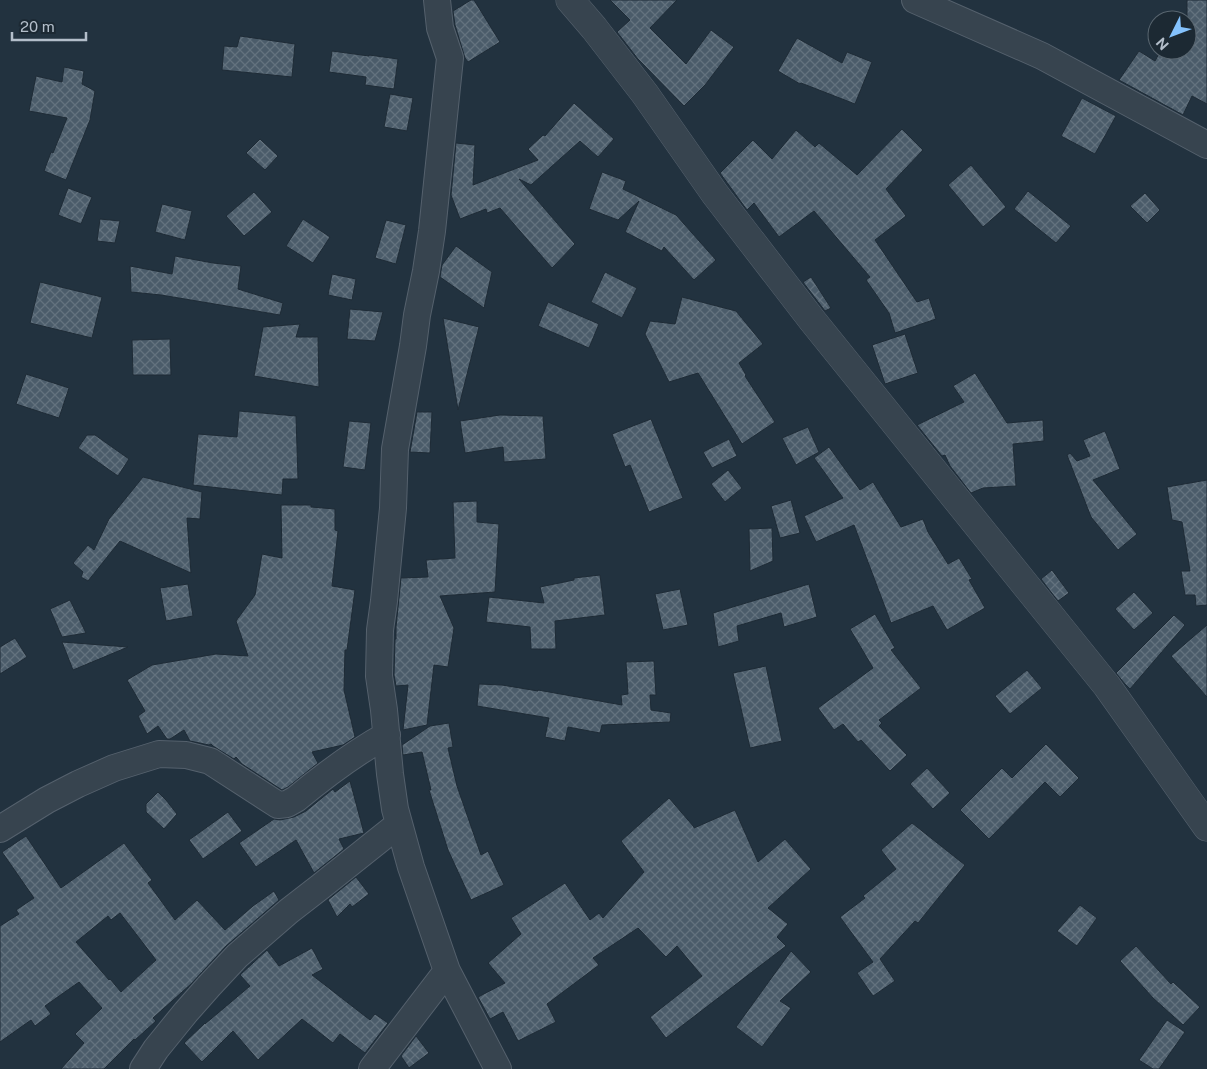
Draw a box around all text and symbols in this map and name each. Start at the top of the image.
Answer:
scale bar [12,10,86,42]
north arrow [1147,10,1197,60]
text: 20 m [20,18,55,35]
text: N [1153,34,1172,53]

